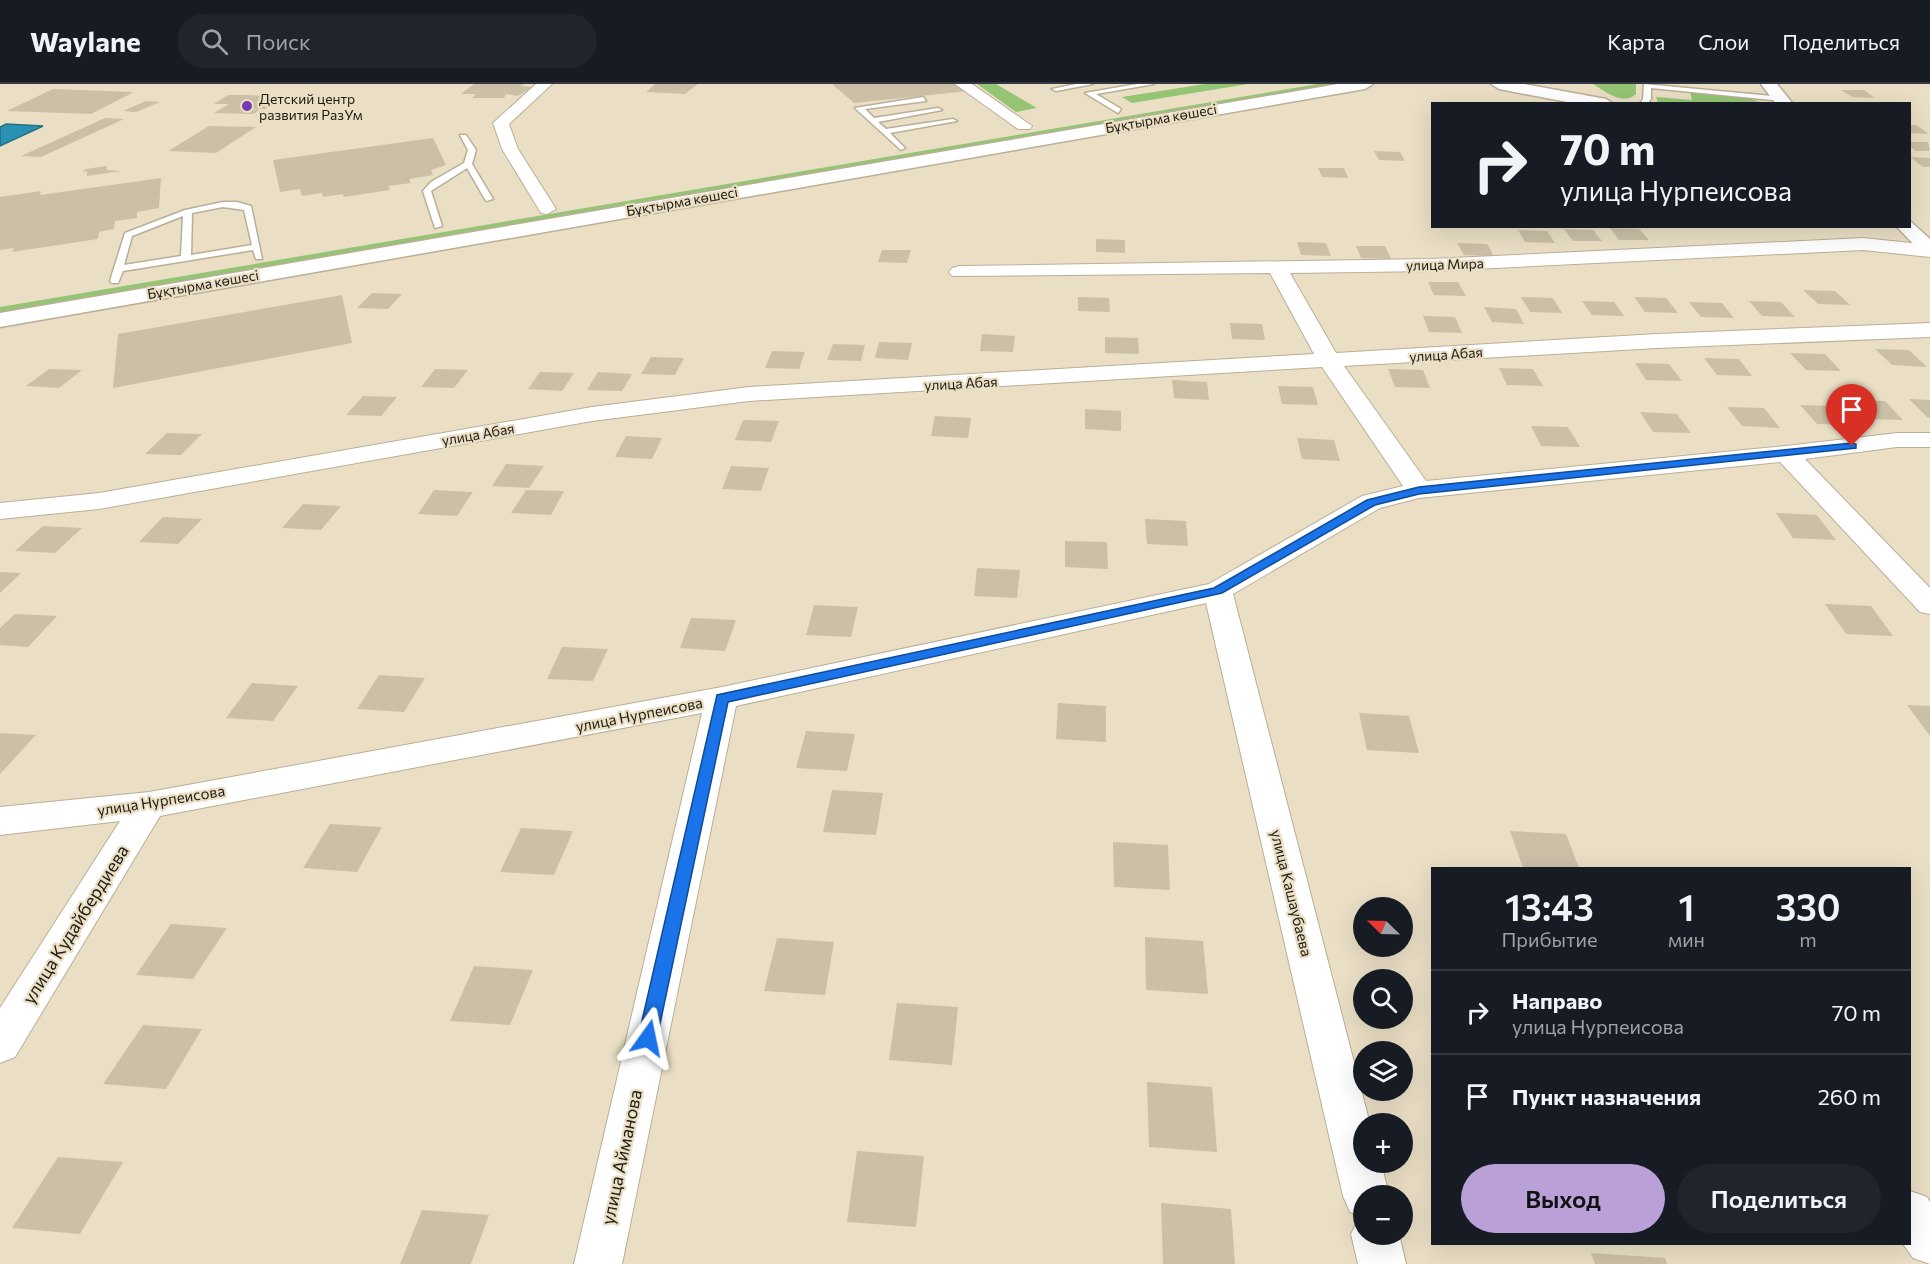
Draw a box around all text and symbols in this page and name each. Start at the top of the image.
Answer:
search box [177,14,597,68]
text: Waylane [30,24,141,58]
icon: search [198,25,231,58]
text: Поиск [246,28,311,55]
text: Карта [1607,29,1665,54]
text: Слои [1698,29,1749,54]
text: Поделиться [1782,29,1900,54]
place label: Детский центр развития РазУм [259,90,363,123]
marker: Детский центр развития РазУм [240,99,254,113]
street label: Бұқтырма көшесі [1104,100,1218,136]
text: 70 m [1560,122,1655,174]
icon: right [1461,126,1539,204]
text: улица Нурпеисова [1560,174,1792,207]
street label: Бұқтырма көшесі [625,183,739,219]
street label: улица Мира [1406,254,1484,274]
street label: Бұқтырма көшесі [146,266,260,302]
street label: улица Абая [1409,343,1483,365]
street label: улица Абая [924,373,998,393]
pin [1826,384,1877,446]
icon: arrive [1835,393,1868,426]
street label: улица Абая [440,419,516,449]
street label: улица Нурпеисова [574,693,704,735]
street label: улица Нурпеисова [96,781,226,819]
street label: улица Кашаубаева [1268,828,1316,958]
street label: улица Кудайбердиева [17,840,133,1008]
text: 13:43 [1505,884,1594,928]
text: 1 [1678,884,1694,928]
text: 330 [1775,884,1841,928]
north arrow [1353,897,1413,957]
map controls [1353,897,1413,1245]
text: Прибытие [1501,927,1598,951]
text: мин [1668,927,1705,951]
text: m [1799,927,1817,951]
button: search [1353,969,1413,1029]
text: Направо [1512,987,1602,1014]
icon: right [1461,996,1494,1029]
text: 70 m [1832,999,1881,1026]
position arrow [616,1006,680,1070]
text: улица Нурпеисова [1512,1014,1684,1038]
button: layers [1353,1041,1413,1101]
icon: arrive [1461,1080,1494,1113]
text: Пункт назначения [1512,1083,1701,1110]
text: 260 m [1818,1083,1881,1110]
street label: улица Айманова [596,1087,646,1227]
button: + [1353,1113,1413,1173]
button: Выход [1461,1164,1665,1233]
button: Поделиться [1677,1164,1881,1233]
button: − [1353,1185,1413,1245]

